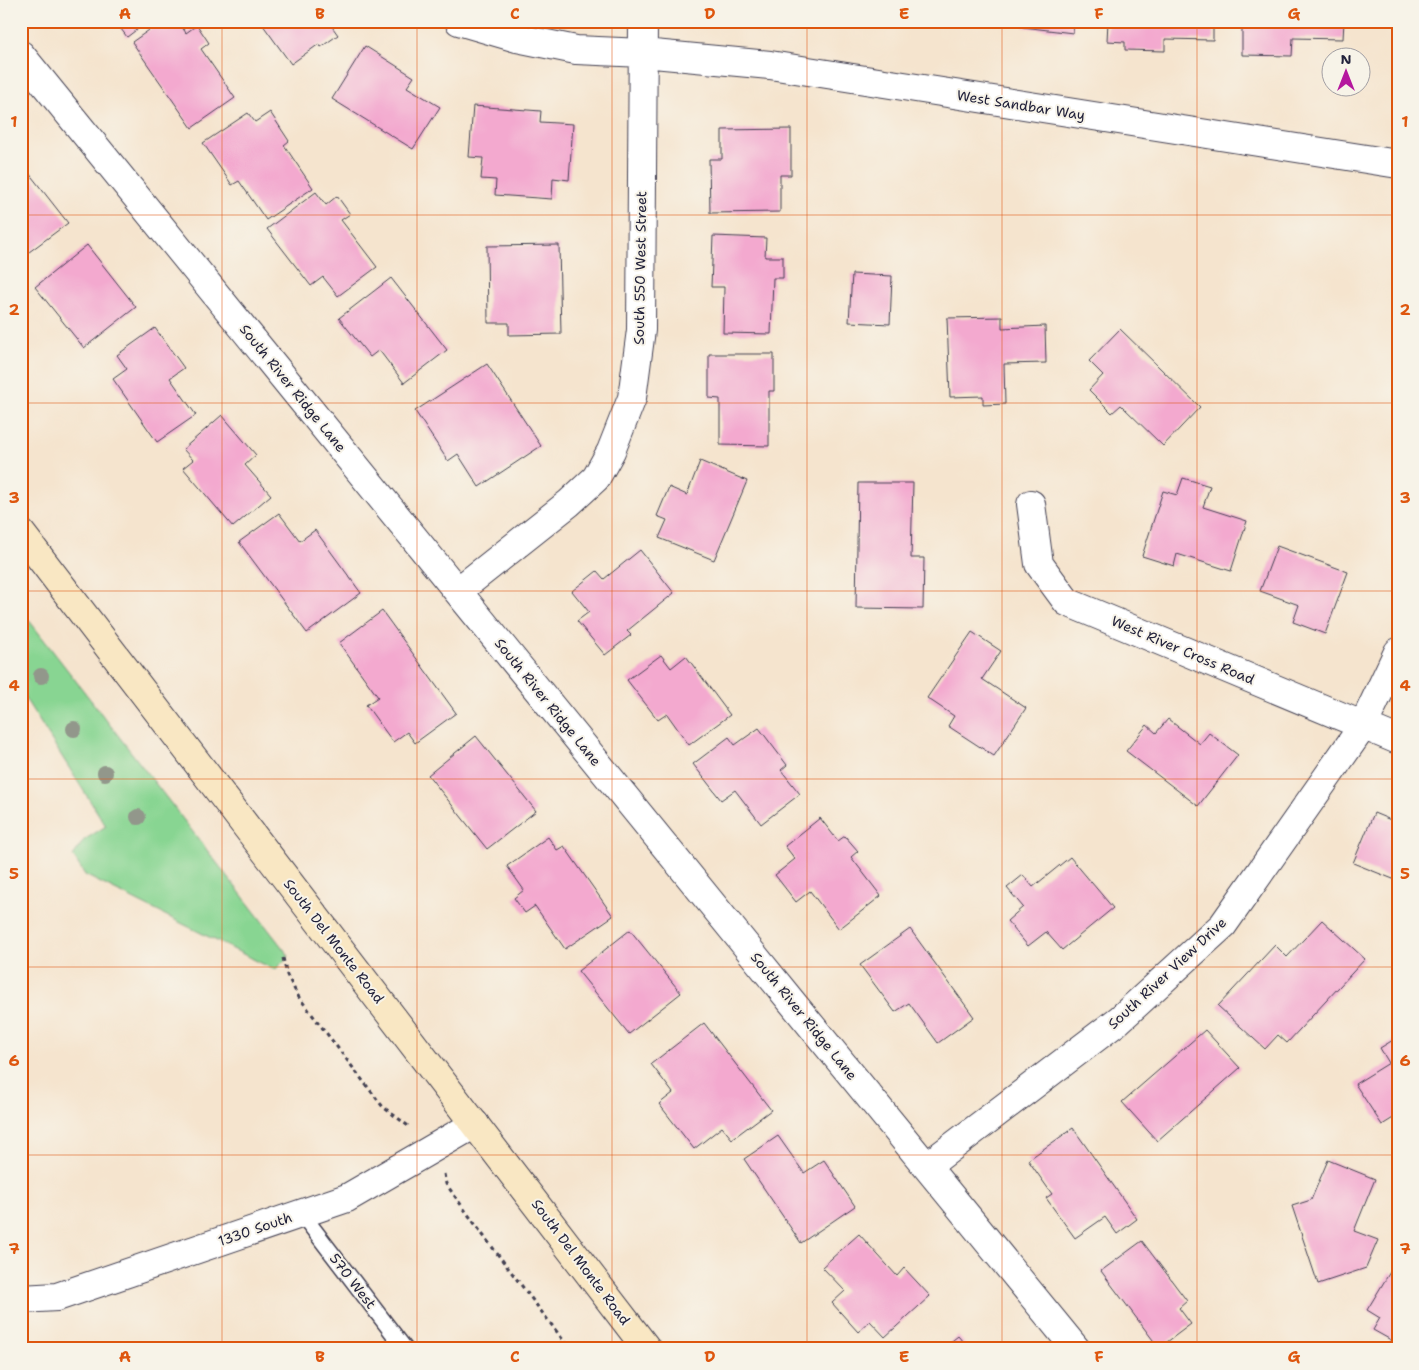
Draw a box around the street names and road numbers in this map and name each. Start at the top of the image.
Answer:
street label: West Sandbar Way [956,86,1086,124]
street label: South 550 West Street [630,191,650,345]
street label: South River Ridge Lane [236,320,350,456]
street label: West River Cross Road [1109,612,1257,688]
street label: South River Ridge Lane [491,634,605,770]
street label: South Del Monte Road [280,875,388,1007]
street label: South River View Drive [1104,913,1230,1033]
street label: South River Ridge Lane [747,948,861,1084]
street label: South Del Monte Road [528,1195,634,1329]
street label: 1330 South [216,1208,294,1250]
street label: 570 West [326,1250,380,1312]

